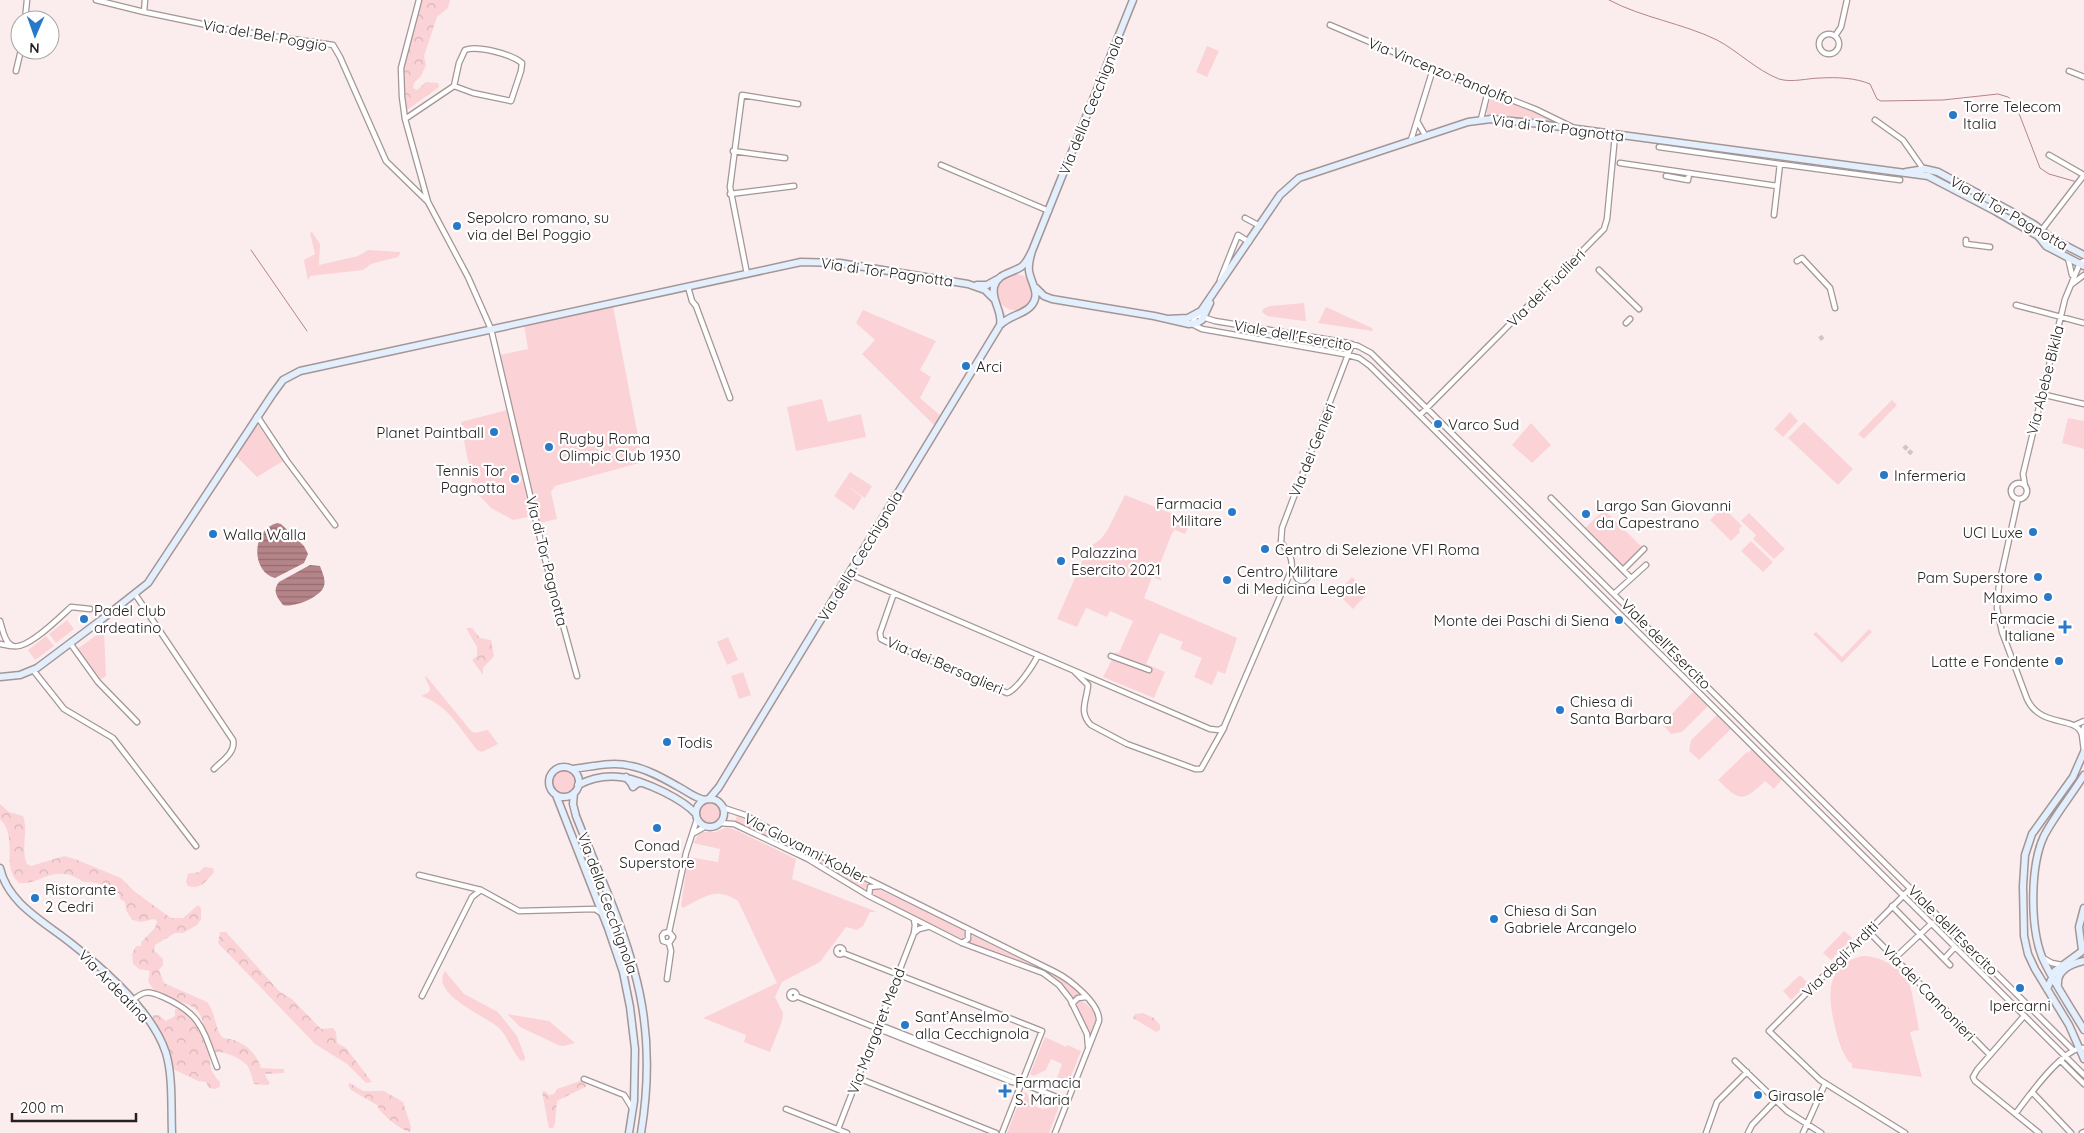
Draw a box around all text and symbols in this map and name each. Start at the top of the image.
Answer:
north arrow [10,10,60,60]
street label: Via del Bel Poggio [201,15,329,55]
street label: Via della Cecchignola [1054,32,1128,178]
street label: Via Vincenzo Pandolfo [1365,33,1517,109]
text: N [29,39,40,57]
place label: Torre Telecom Italia [1963,97,2061,133]
marker: Torre Telecom Italia [1947,109,1959,121]
street label: Via di Tor Pagnotta [1491,110,1625,146]
street label: Via di Tor Pagnotta [1947,171,2071,255]
place label: Sepolcro romano, su via del Bel Poggio [467,208,609,244]
marker: Sepolcro romano, su via del Bel Poggio [451,220,463,232]
street label: Via dei Fucilieri [1503,245,1589,331]
street label: Via di Tor Pagnotta [820,253,954,291]
street label: Viale dell'Esercito [1232,315,1354,355]
street label: Via Abebe Bikila [2022,323,2068,437]
place label: Arci [976,357,1002,376]
marker: Arci [960,360,972,372]
street label: Via dei Genieri [1285,400,1339,500]
place label: Varco Sud [1448,415,1519,434]
marker: Varco Sud [1432,418,1444,430]
place label: Planet Paintball [376,423,484,442]
marker: Planet Paintball [488,426,500,438]
place label: Rugby Roma Olimpic Club 1930 [559,429,681,465]
marker: Rugby Roma Olimpic Club 1930 [543,441,555,453]
place label: Tennis Tor Pagnotta [435,461,505,497]
place label: Infermeria [1894,466,1966,485]
marker: Infermeria [1878,469,1890,481]
marker: Tennis Tor Pagnotta [509,473,521,485]
street label: Via della Cecchignola [813,487,907,625]
street label: Via di Tor Pagnotta [522,494,572,628]
place label: Farmacia Militare [1156,494,1222,530]
place label: Largo San Giovanni da Capestrano [1596,496,1731,532]
marker: Farmacia Militare [1226,506,1238,518]
marker: Largo San Giovanni da Capestrano [1580,508,1592,520]
place label: UCI Luxe [1963,523,2023,542]
place label: Walla Walla [223,525,306,544]
marker: UCI Luxe [2027,526,2039,538]
marker: Walla Walla [207,528,219,540]
place label: Centro di Selezione VFI Roma [1275,540,1480,559]
place label: Palazzina Esercito 2021 [1071,543,1161,579]
marker: Centro di Selezione VFI Roma [1259,543,1271,555]
marker: Palazzina Esercito 2021 [1055,555,1067,567]
place label: Centro Militare di Medicina Legale [1237,562,1366,598]
place label: Pam Superstore [1917,568,2028,587]
marker: Pam Superstore [2032,571,2044,583]
marker: Centro Militare di Medicina Legale [1221,574,1233,586]
place label: Maximo [1983,588,2038,607]
marker: Maximo [2042,591,2054,603]
street label: Viale dell'Esercito [1617,595,1715,693]
place label: Padel club ardeatino [94,601,166,637]
place label: Farmacie Italiane [1990,609,2055,645]
place label: Monte dei Paschi di Siena [1434,611,1609,630]
marker: Padel club ardeatino [78,613,90,625]
marker: Monte dei Paschi di Siena [1613,614,1625,626]
marker: Farmacie Italiane [2059,621,2071,633]
street label: Via dei Bersaglieri [884,632,1006,698]
place label: Latte e Fondente [1931,652,2049,671]
marker: Latte e Fondente [2053,655,2065,667]
place label: Chiesa di Santa Barbara [1570,692,1672,728]
marker: Chiesa di Santa Barbara [1554,704,1566,716]
place label: Todis [677,733,713,752]
marker: Todis [661,736,673,748]
street label: Via Giovanni Kobler [741,809,871,887]
marker: Conad Superstore [651,822,663,834]
street label: Via della Cecchignola [574,830,642,976]
place label: Conad Superstore [619,836,695,872]
place label: Ristorante 2 Cedri [45,880,116,916]
street label: Viale dell'Esercito [1904,881,2002,979]
marker: Ristorante 2 Cedri [29,892,41,904]
place label: Chiesa di San Gabriele Arcangelo [1504,901,1637,937]
marker: Chiesa di San Gabriele Arcangelo [1488,913,1500,925]
street label: Via degli Arditi [1798,917,1882,1001]
street label: Via dei Cannonieri [1878,941,1980,1045]
street label: Via Ardeatina [74,945,154,1027]
street label: Via Margaret Mead [843,965,909,1097]
marker: Ipercarni [2014,982,2026,994]
place label: Ipercarni [1989,996,2051,1015]
place label: Sant’Anselmo alla Cecchignola [915,1007,1029,1043]
marker: Sant’Anselmo alla Cecchignola [899,1019,911,1031]
place label: Farmacia S. Maria [1015,1073,1081,1109]
marker: Farmacia S. Maria [999,1085,1011,1097]
place label: Girasole [1768,1086,1824,1105]
marker: Girasole [1752,1089,1764,1101]
scale bar [12,1090,136,1122]
text: 200 m [20,1098,64,1117]

